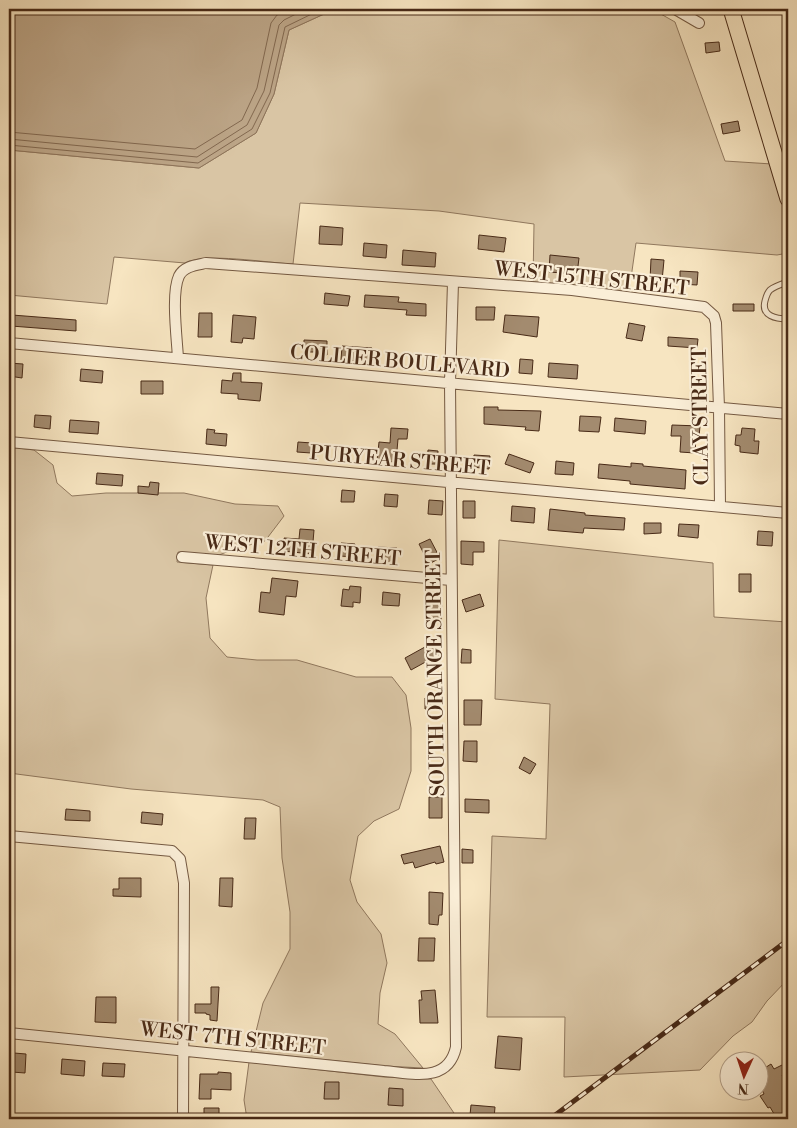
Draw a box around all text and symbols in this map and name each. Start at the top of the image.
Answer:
street label: WEST 15TH STREET [492,257,691,302]
street label: COLLIER BOULEVARD [289,340,511,385]
street label: CLAY STREET [688,346,715,486]
street label: PURYEAR STREET [309,441,491,482]
street label: WEST 12TH STREET [203,530,402,573]
street label: SOUTH ORANGE STREET [422,549,451,797]
street label: WEST 7TH STREET [138,1017,327,1062]
north arrow [720,1050,770,1100]
text: N [737,1079,749,1097]

